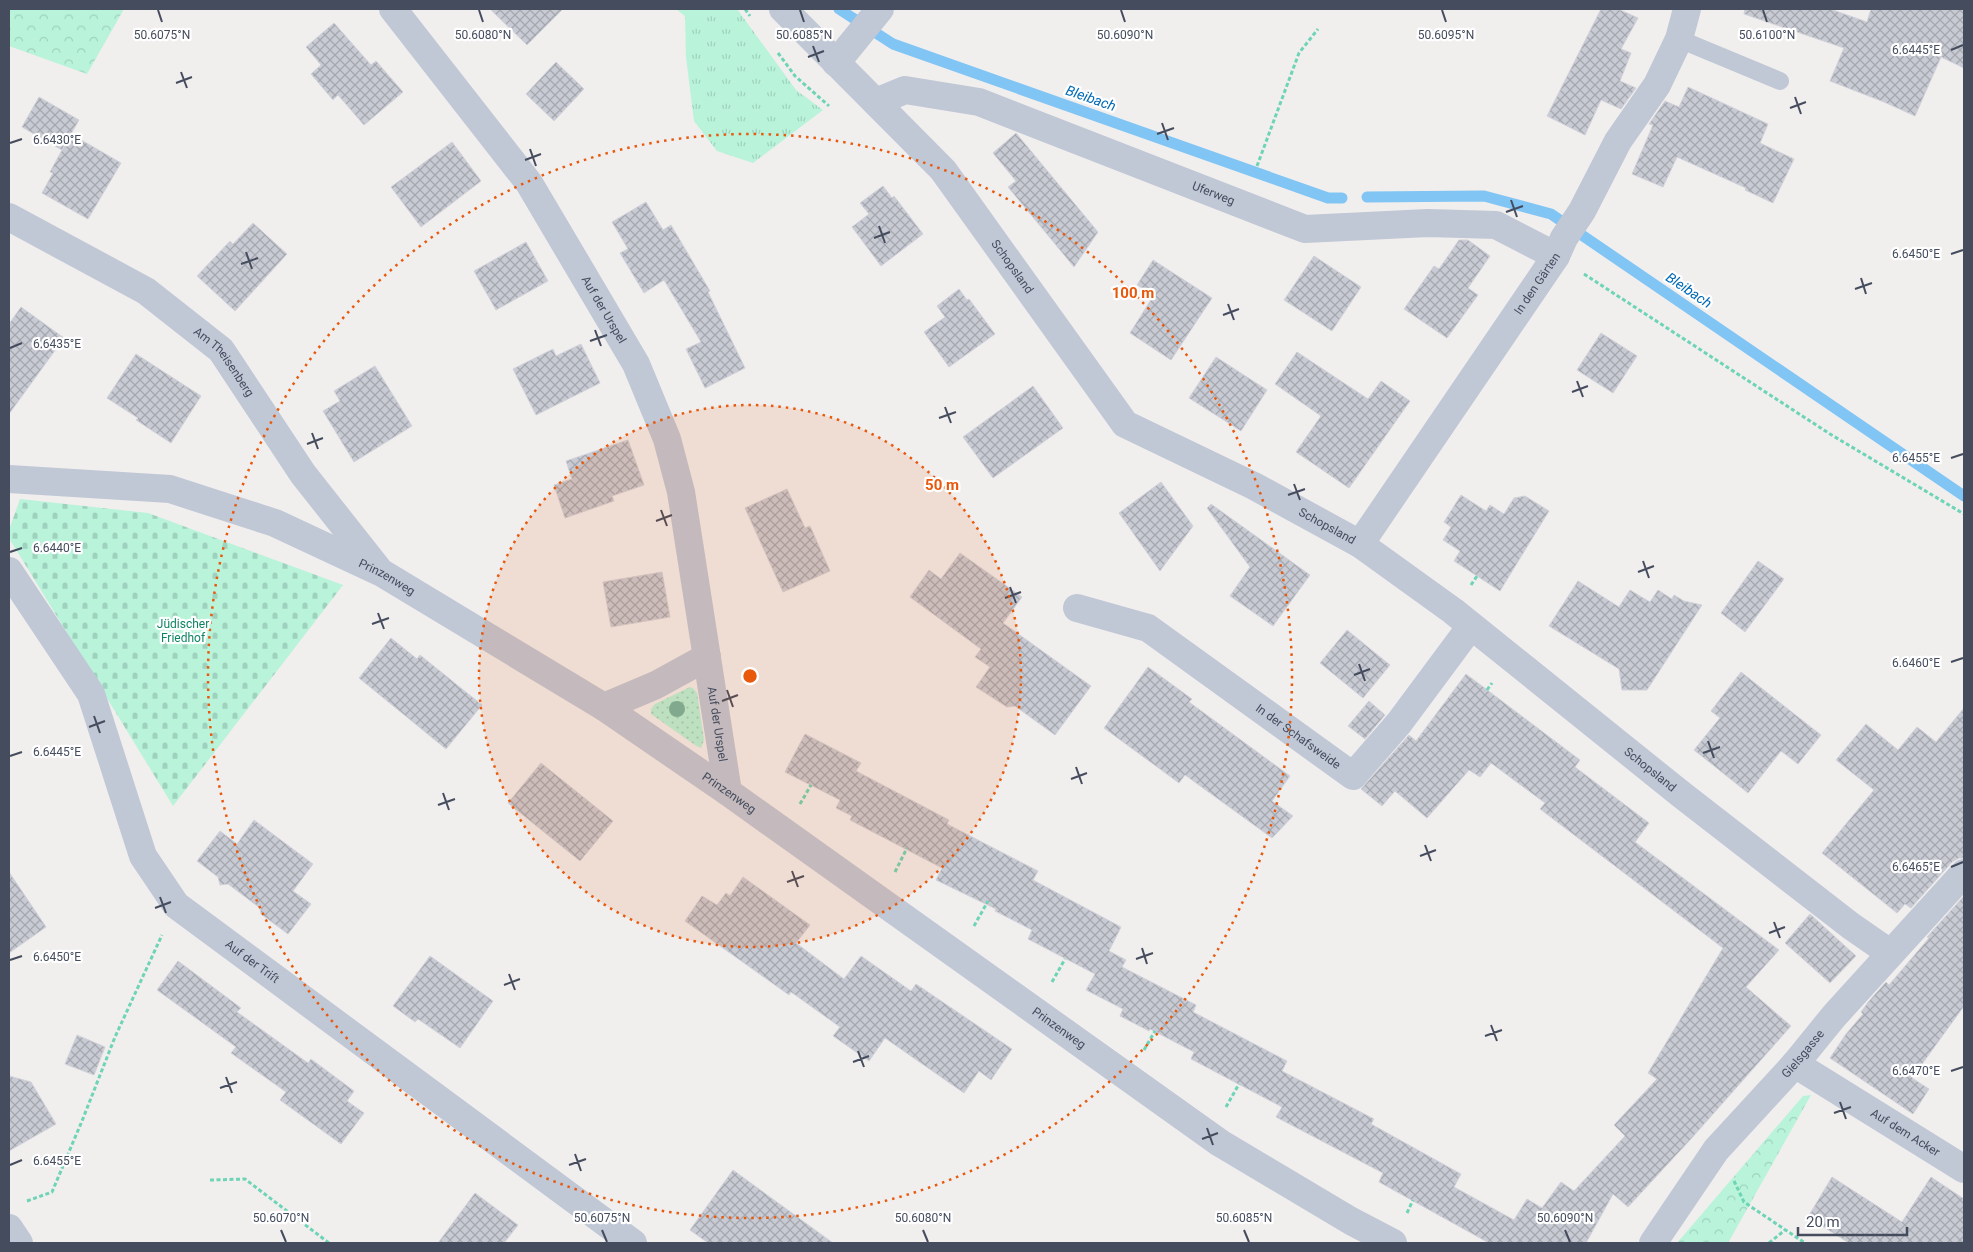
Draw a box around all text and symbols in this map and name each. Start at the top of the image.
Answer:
text: 50.6075°N [134,28,190,42]
text: 50.6080°N [455,28,511,42]
text: 50.6085°N [776,28,832,42]
text: 50.6090°N [1097,28,1153,42]
text: 50.6095°N [1418,28,1474,42]
text: 50.6100°N [1739,28,1795,42]
text: 6.6445°E [1892,43,1940,57]
water label: Bleibach [1064,82,1118,114]
text: 6.6430°E [33,133,81,147]
street label: Uferweg [1190,179,1237,208]
street label: Schopsland [988,237,1036,296]
text: 6.6450°E [1892,247,1940,261]
street label: In den Gärten [1511,250,1563,317]
water label: Bleibach [1663,269,1715,311]
street label: Auf der Urspel [579,273,629,346]
text: 100 m [1112,284,1154,302]
street label: Am Theisenberg [191,324,257,399]
text: 6.6435°E [33,337,81,351]
text: 6.6455°E [1892,451,1940,465]
text: 50 m [925,476,959,494]
street label: Schopsland [1296,505,1358,547]
text: 6.6440°E [33,541,81,555]
street label: Prinzenweg [356,556,418,598]
park label: Jüdischer Friedhof [157,617,209,645]
text: 6.6460°E [1892,656,1940,670]
centre of rings [741,667,759,685]
street label: Auf der Urspel [705,686,730,763]
street label: In der Schafsweide [1253,701,1343,772]
street label: Schopsland [1621,744,1679,795]
text: 6.6445°E [33,745,81,759]
street label: Prinzenweg [700,770,759,817]
text: 6.6465°E [1892,860,1940,874]
street label: Auf der Trift [223,937,282,986]
text: 6.6450°E [33,950,81,964]
street label: Prinzenweg [1030,1004,1088,1052]
street label: Gielsgasse [1779,1027,1827,1081]
text: 6.6470°E [1892,1064,1940,1078]
street label: Auf dem Acker [1868,1106,1943,1159]
text: 6.6455°E [33,1154,81,1168]
scale bar [1798,1204,1907,1236]
text: 50.6070°N [253,1211,309,1225]
text: 50.6075°N [574,1211,630,1225]
text: 50.6080°N [895,1211,951,1225]
text: 50.6085°N [1216,1211,1272,1225]
text: 50.6090°N [1537,1211,1593,1225]
text: 20 m [1806,1213,1840,1231]

